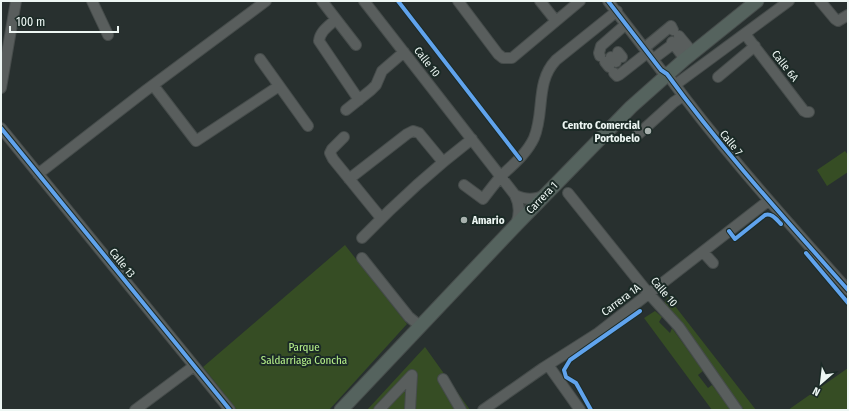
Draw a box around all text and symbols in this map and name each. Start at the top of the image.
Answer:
scale bar [10,8,118,34]
text: 100 m [16,15,45,29]
street label: Calle 10 [411,44,443,80]
street label: Calle 6A [769,48,801,84]
place label: Centro Comercial Portobelo [562,119,641,145]
marker: Centro Comercial Portobelo [643,126,653,136]
street label: Calle 7 [717,128,746,159]
street label: Carrera 1 [524,179,560,217]
place label: Amario [471,214,505,227]
marker: Amario [459,215,469,225]
street label: Calle 13 [106,246,138,280]
street label: Calle 10 [648,275,680,310]
street label: Carrera 1A [599,281,643,319]
park label: Parque Saldarriaga Concha [261,341,347,367]
north arrow [801,363,841,403]
text: N [811,384,823,399]

